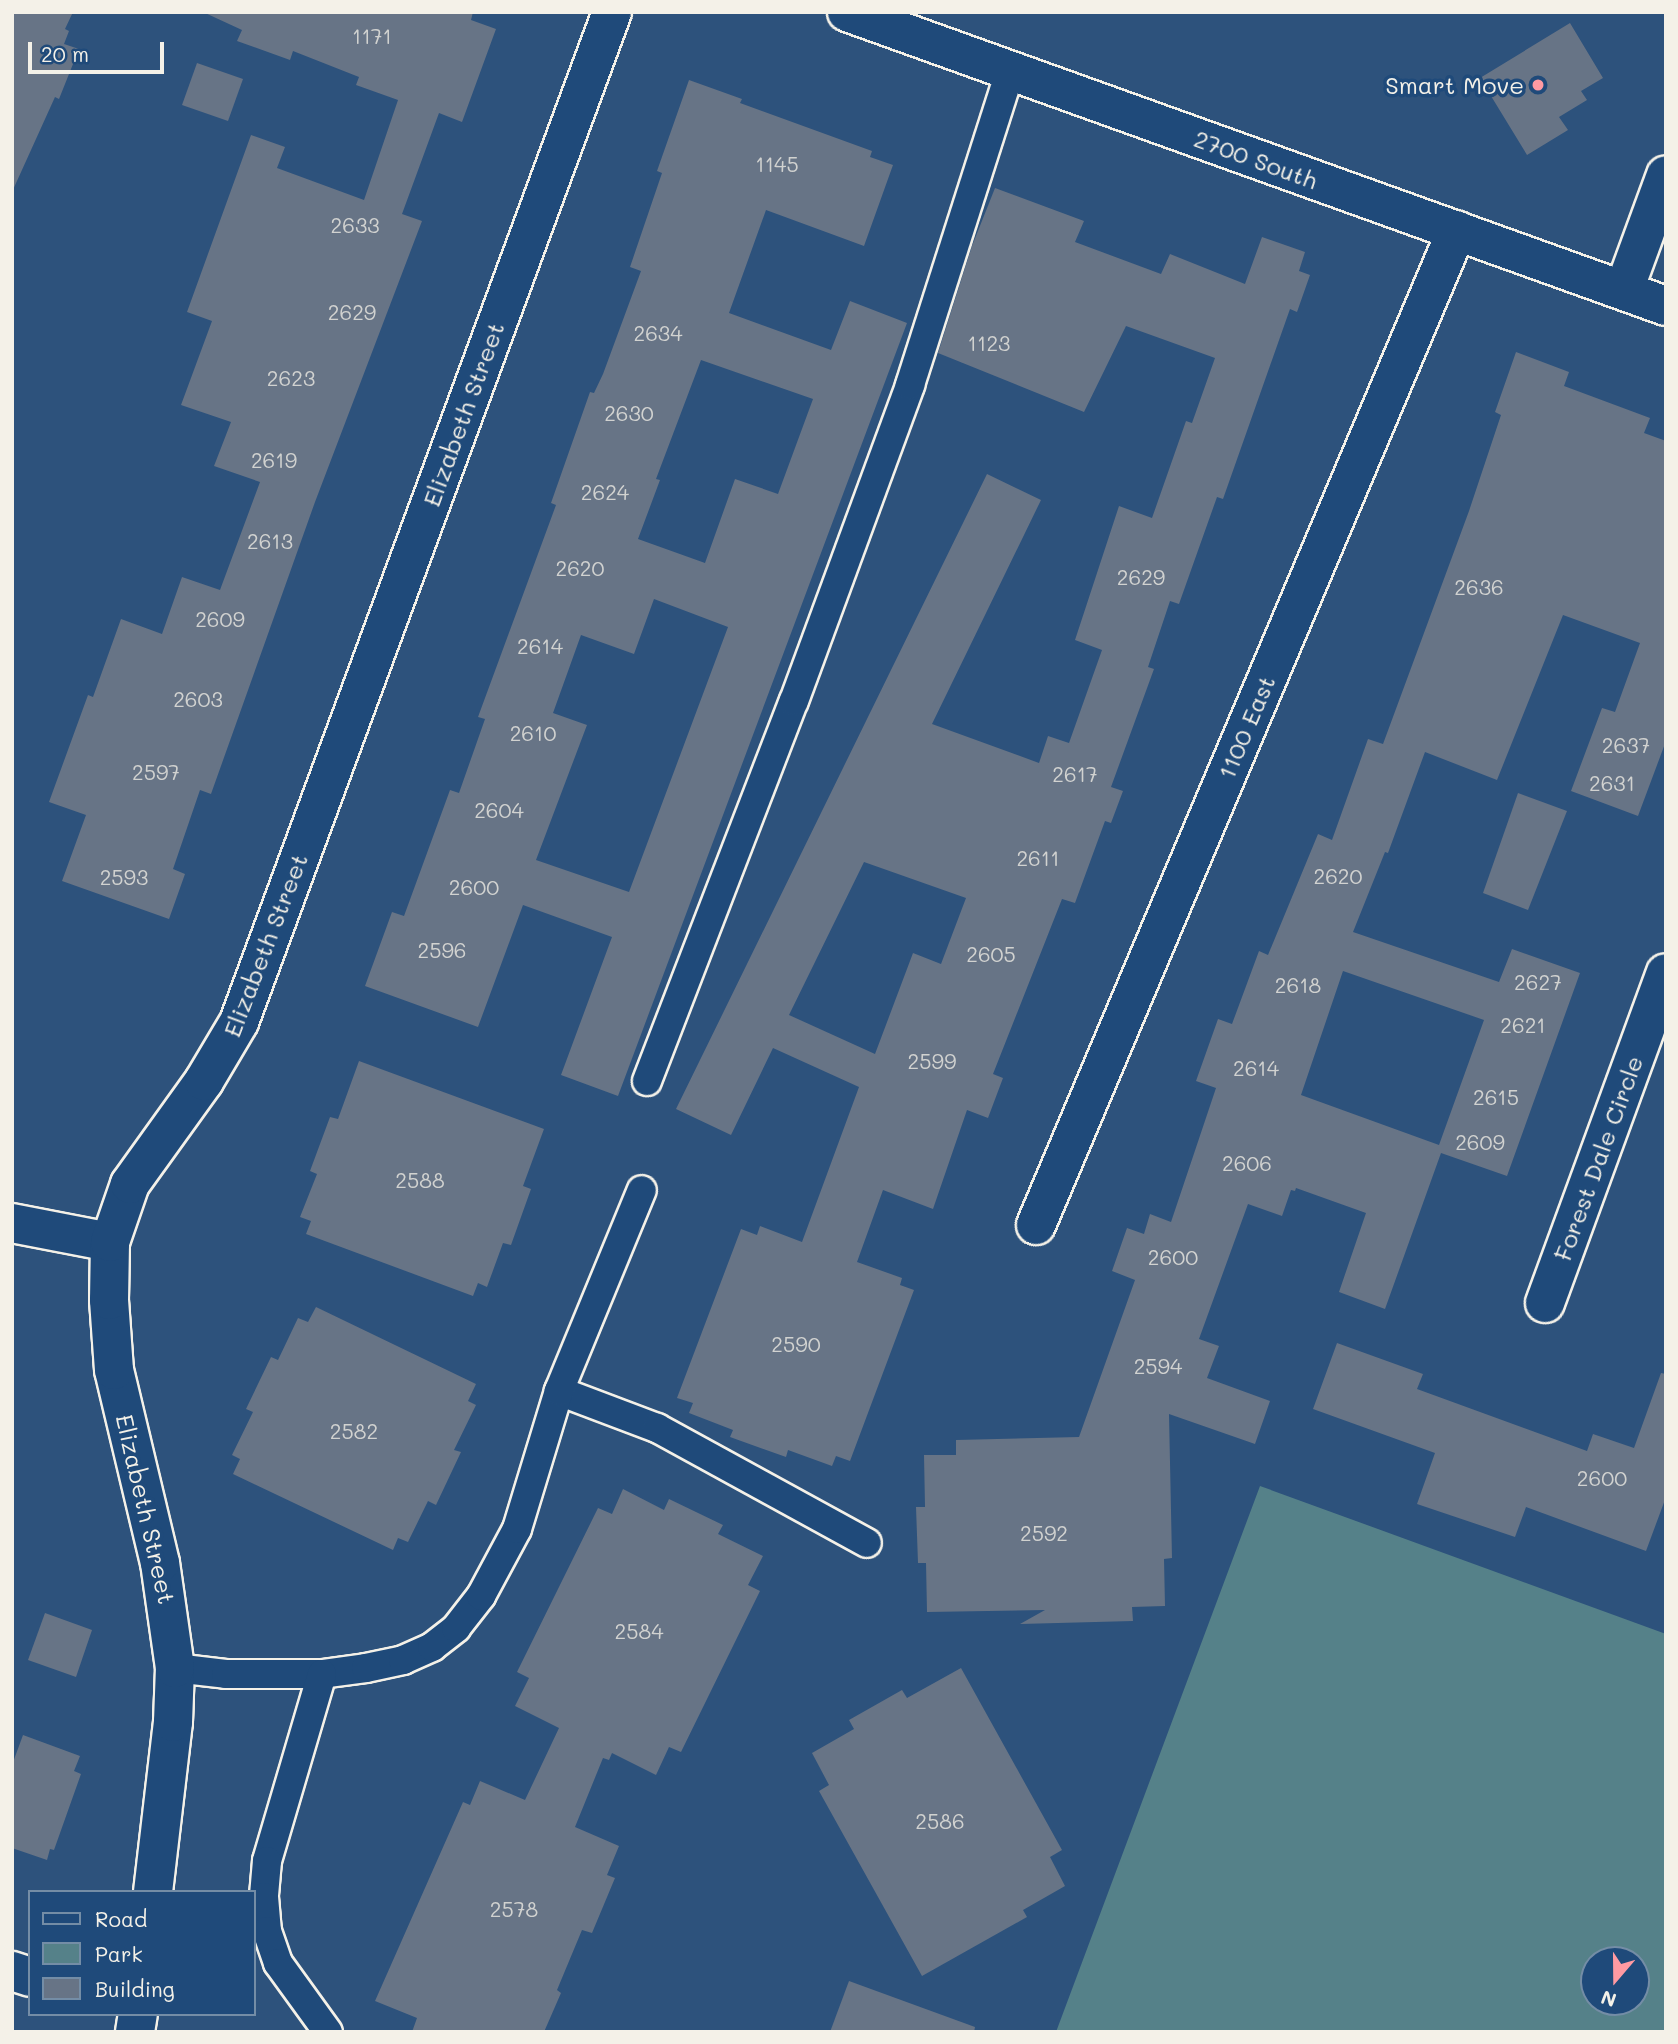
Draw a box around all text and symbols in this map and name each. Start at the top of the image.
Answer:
house number: 1171 [352,23,392,49]
scale bar [32,28,168,72]
text: 20 m [41,40,89,67]
place label: Smart Move [1385,71,1524,99]
marker: Smart Move [1530,77,1546,93]
street label: 2700 South [1190,123,1322,195]
house number: 1145 [755,151,799,177]
house number: 2633 [331,212,379,238]
house number: 2629 [328,299,376,325]
street label: Elizabeth Street [416,318,510,510]
house number: 2634 [633,320,683,346]
house number: 1123 [968,330,1010,356]
house number: 2623 [267,365,315,391]
house number: 2630 [604,400,654,426]
house number: 2619 [251,447,297,473]
house number: 2624 [581,479,629,505]
house number: 2613 [247,528,293,554]
house number: 2620 [555,555,605,581]
house number: 2629 [1117,564,1165,590]
house number: 2636 [1454,574,1504,600]
house number: 2609 [195,606,245,632]
house number: 2614 [517,633,563,659]
street label: 1100 East [1211,671,1281,783]
house number: 2603 [173,686,223,712]
house number: 2610 [510,720,556,746]
house number: 2637 [1602,732,1650,758]
house number: 2597 [132,759,180,785]
house number: 2617 [1052,761,1098,787]
house number: 2631 [1589,770,1635,796]
house number: 2604 [474,797,524,823]
house number: 2611 [1016,845,1060,871]
street label: Elizabeth Street [217,849,313,1041]
house number: 2620 [1313,863,1363,889]
house number: 2593 [100,864,148,890]
house number: 2600 [449,874,499,900]
house number: 2596 [417,937,467,963]
house number: 2605 [966,941,1016,967]
house number: 2627 [1514,969,1562,995]
house number: 2618 [1275,972,1321,998]
house number: 2621 [1500,1012,1546,1038]
house number: 2599 [908,1048,956,1074]
street label: Forest Dale Circle [1548,1052,1648,1264]
house number: 2614 [1233,1055,1279,1081]
house number: 2615 [1473,1084,1519,1110]
house number: 2609 [1455,1129,1505,1155]
house number: 2606 [1222,1150,1272,1176]
house number: 2588 [395,1167,445,1193]
house number: 2600 [1148,1244,1198,1270]
house number: 2590 [771,1331,821,1357]
house number: 2594 [1134,1353,1182,1379]
street label: Elizabeth Street [110,1411,182,1607]
house number: 2582 [330,1418,378,1444]
house number: 2600 [1577,1465,1627,1491]
house number: 2592 [1020,1520,1068,1546]
house number: 2584 [615,1618,663,1644]
house number: 2586 [915,1808,965,1834]
legend [28,1890,256,2016]
house number: 2578 [490,1896,538,1922]
text: Road [95,1905,147,1932]
text: Park [95,1940,143,1967]
north arrow [1580,1946,1650,2016]
text: Building [95,1975,175,2002]
text: N [1597,1985,1619,2014]

